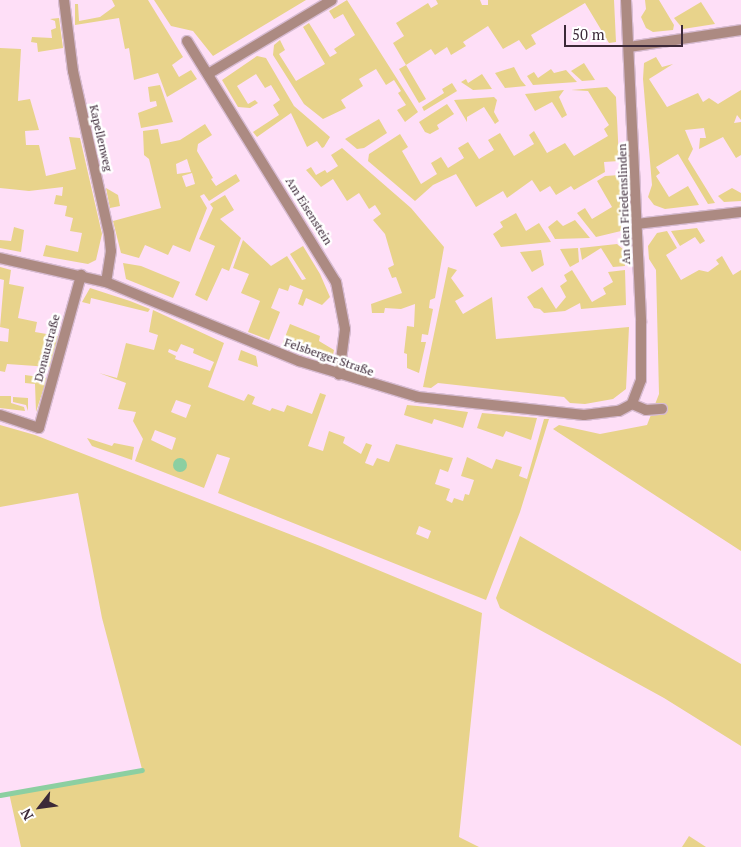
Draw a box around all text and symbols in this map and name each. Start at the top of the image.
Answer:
scale bar [566,15,685,47]
text: 50 m [572,24,605,44]
street label: Kapellenweg [86,103,116,173]
street label: An den Friedenslinden [615,143,633,265]
street label: Am Eisenstein [283,175,335,247]
street label: Donaustraße [31,313,63,383]
street label: Felsberger Straße [282,335,376,379]
north arrow [15,782,65,832]
text: N [16,805,37,824]

